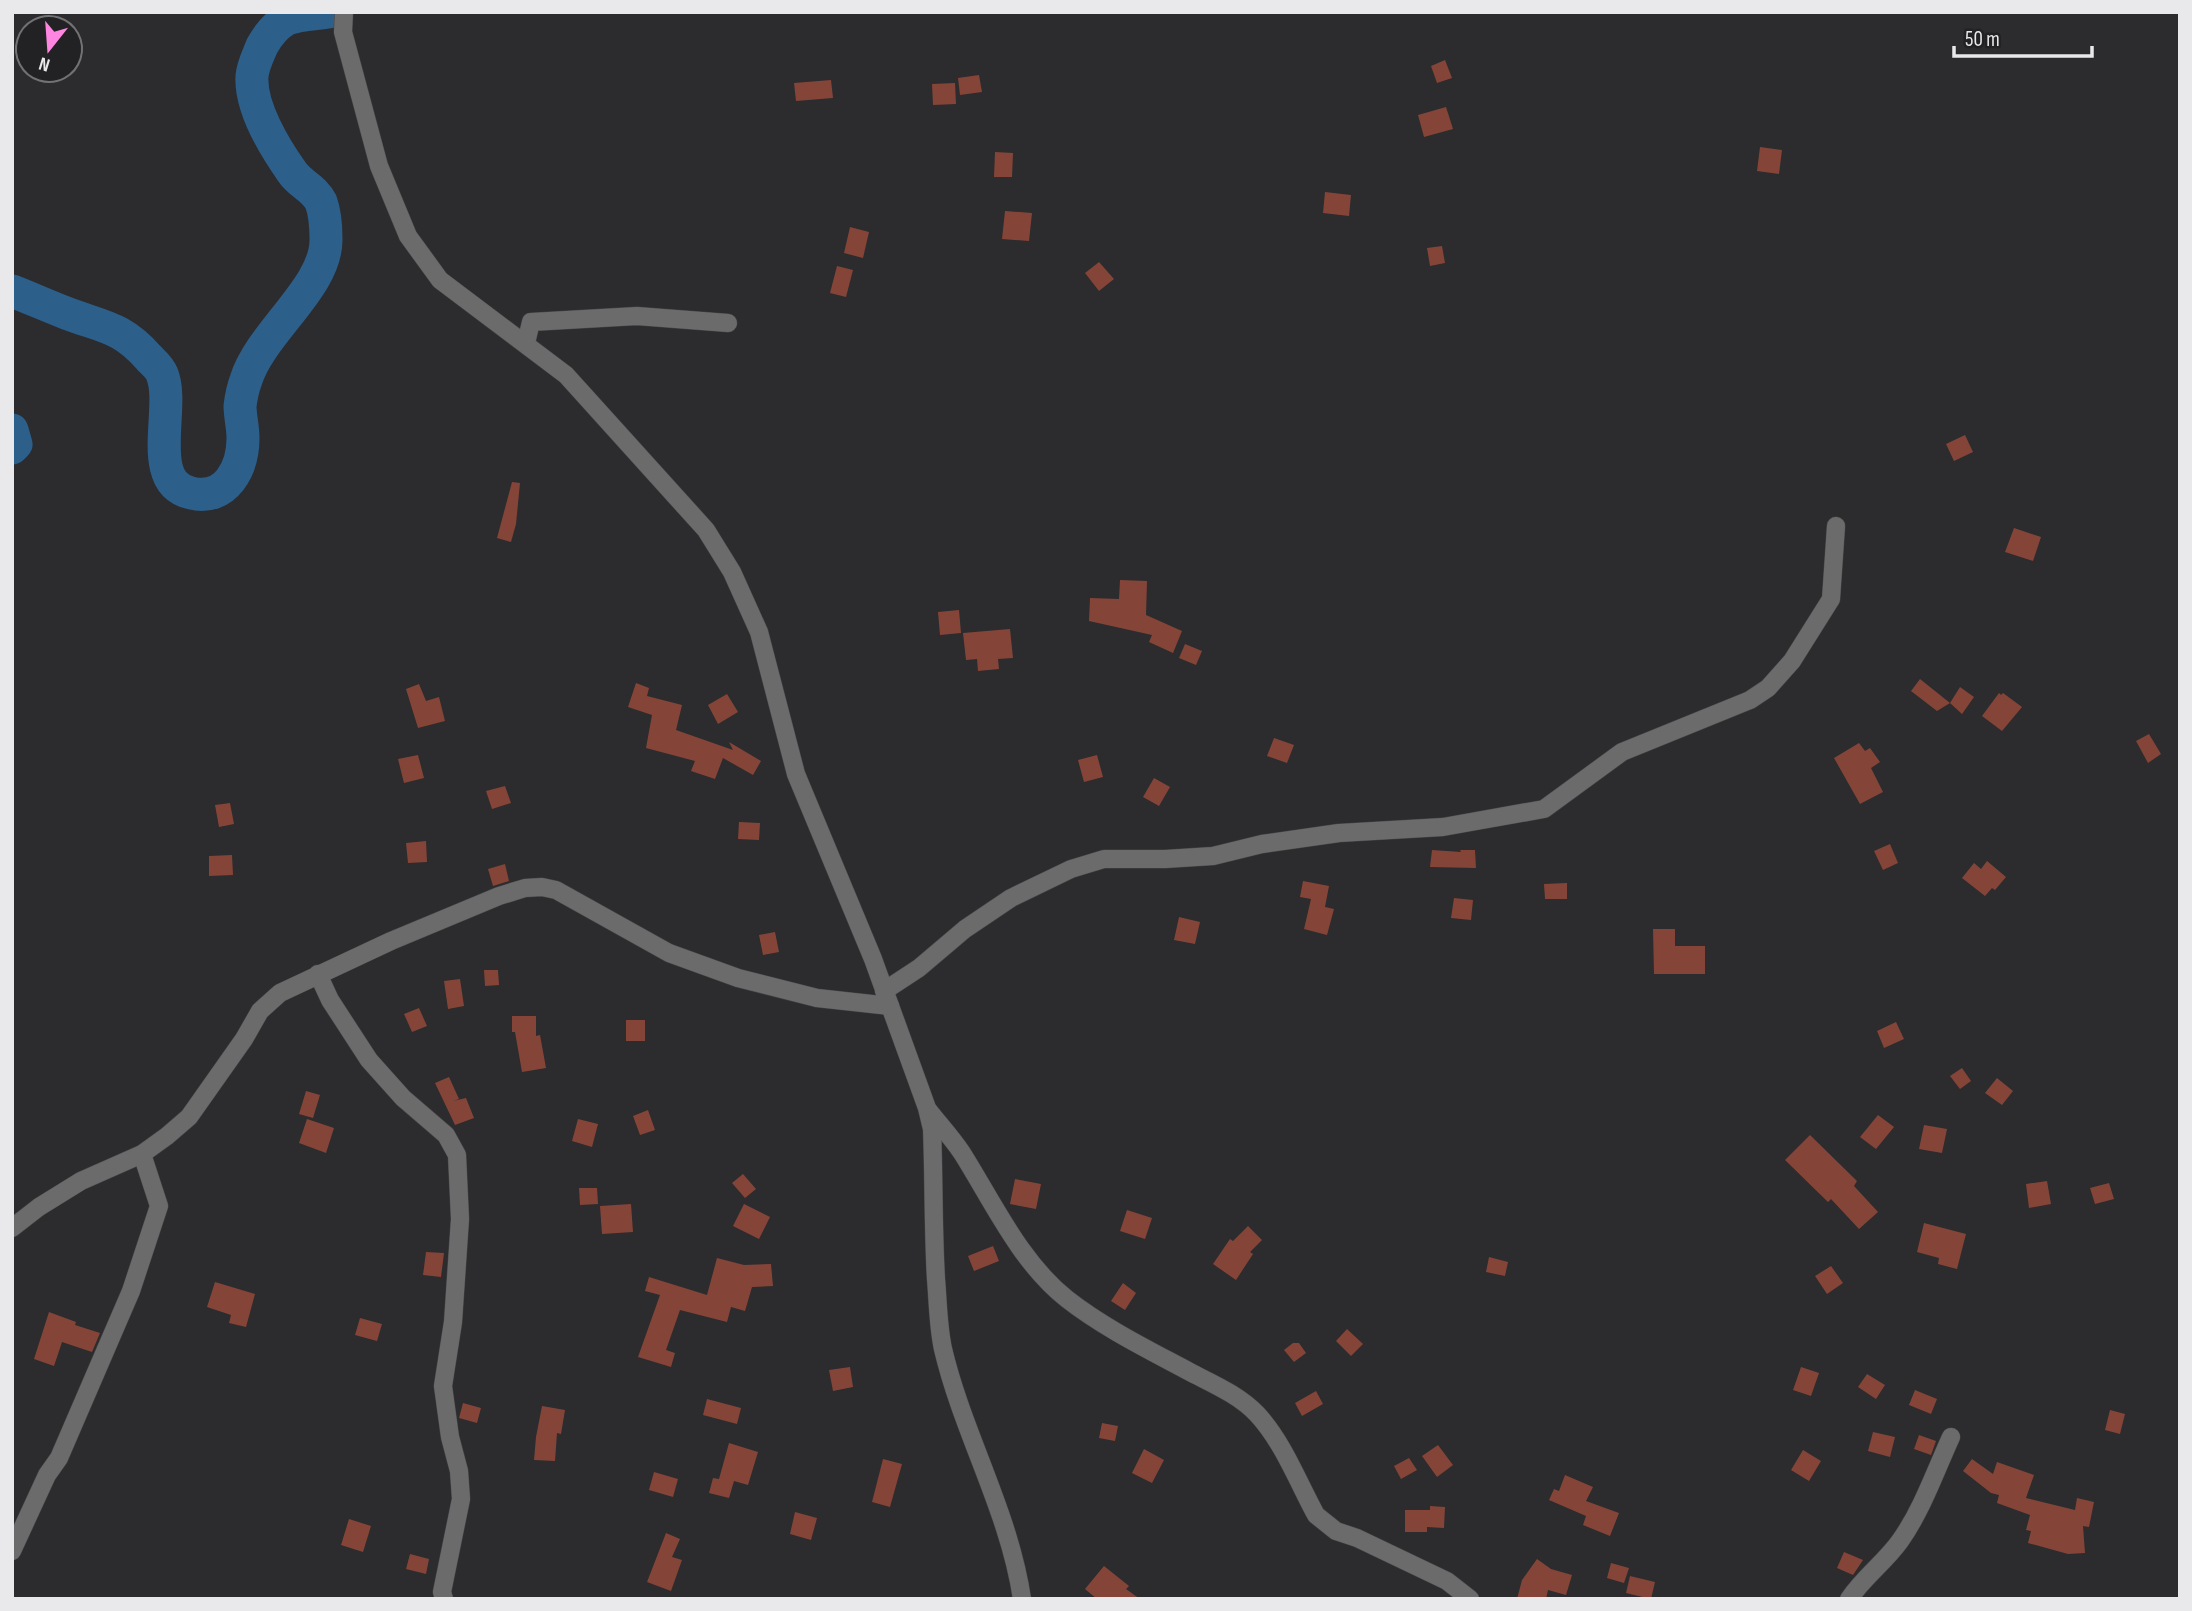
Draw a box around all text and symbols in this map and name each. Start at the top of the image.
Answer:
north arrow [14,14,84,84]
scale bar [1954,14,2092,58]
text: 50 m [1965,27,2000,52]
text: N [36,51,53,76]

